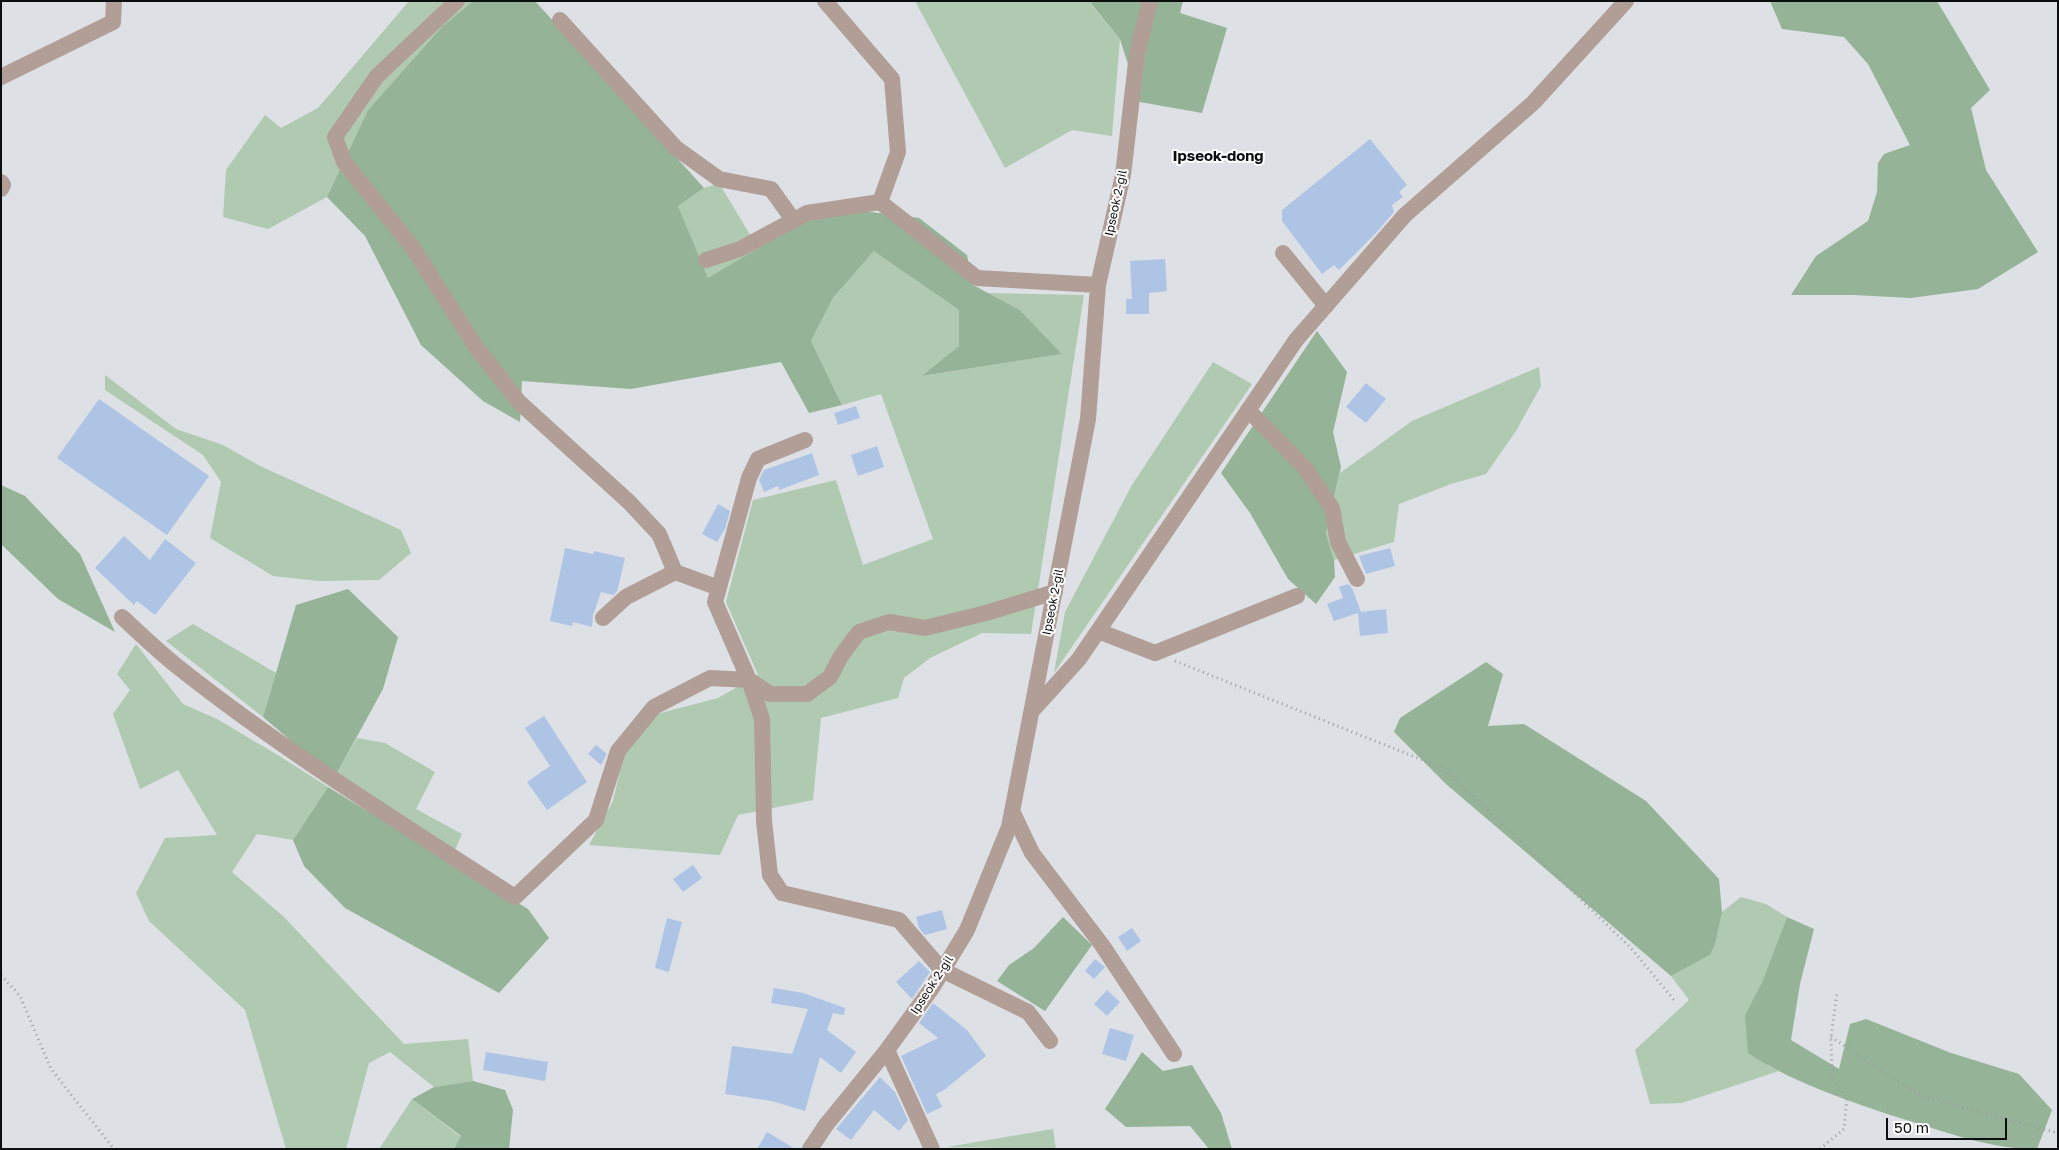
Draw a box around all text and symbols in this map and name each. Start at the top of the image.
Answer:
district label: Ipseok-dong [1173,147,1263,165]
street label: Ipseok 2-gil [1102,169,1130,237]
street label: Ipseok 2-gil [1040,568,1066,636]
street label: Ipseok 2-gil [908,953,956,1017]
scale bar [1889,1108,2010,1140]
text: 50 m [1894,1118,1929,1136]

